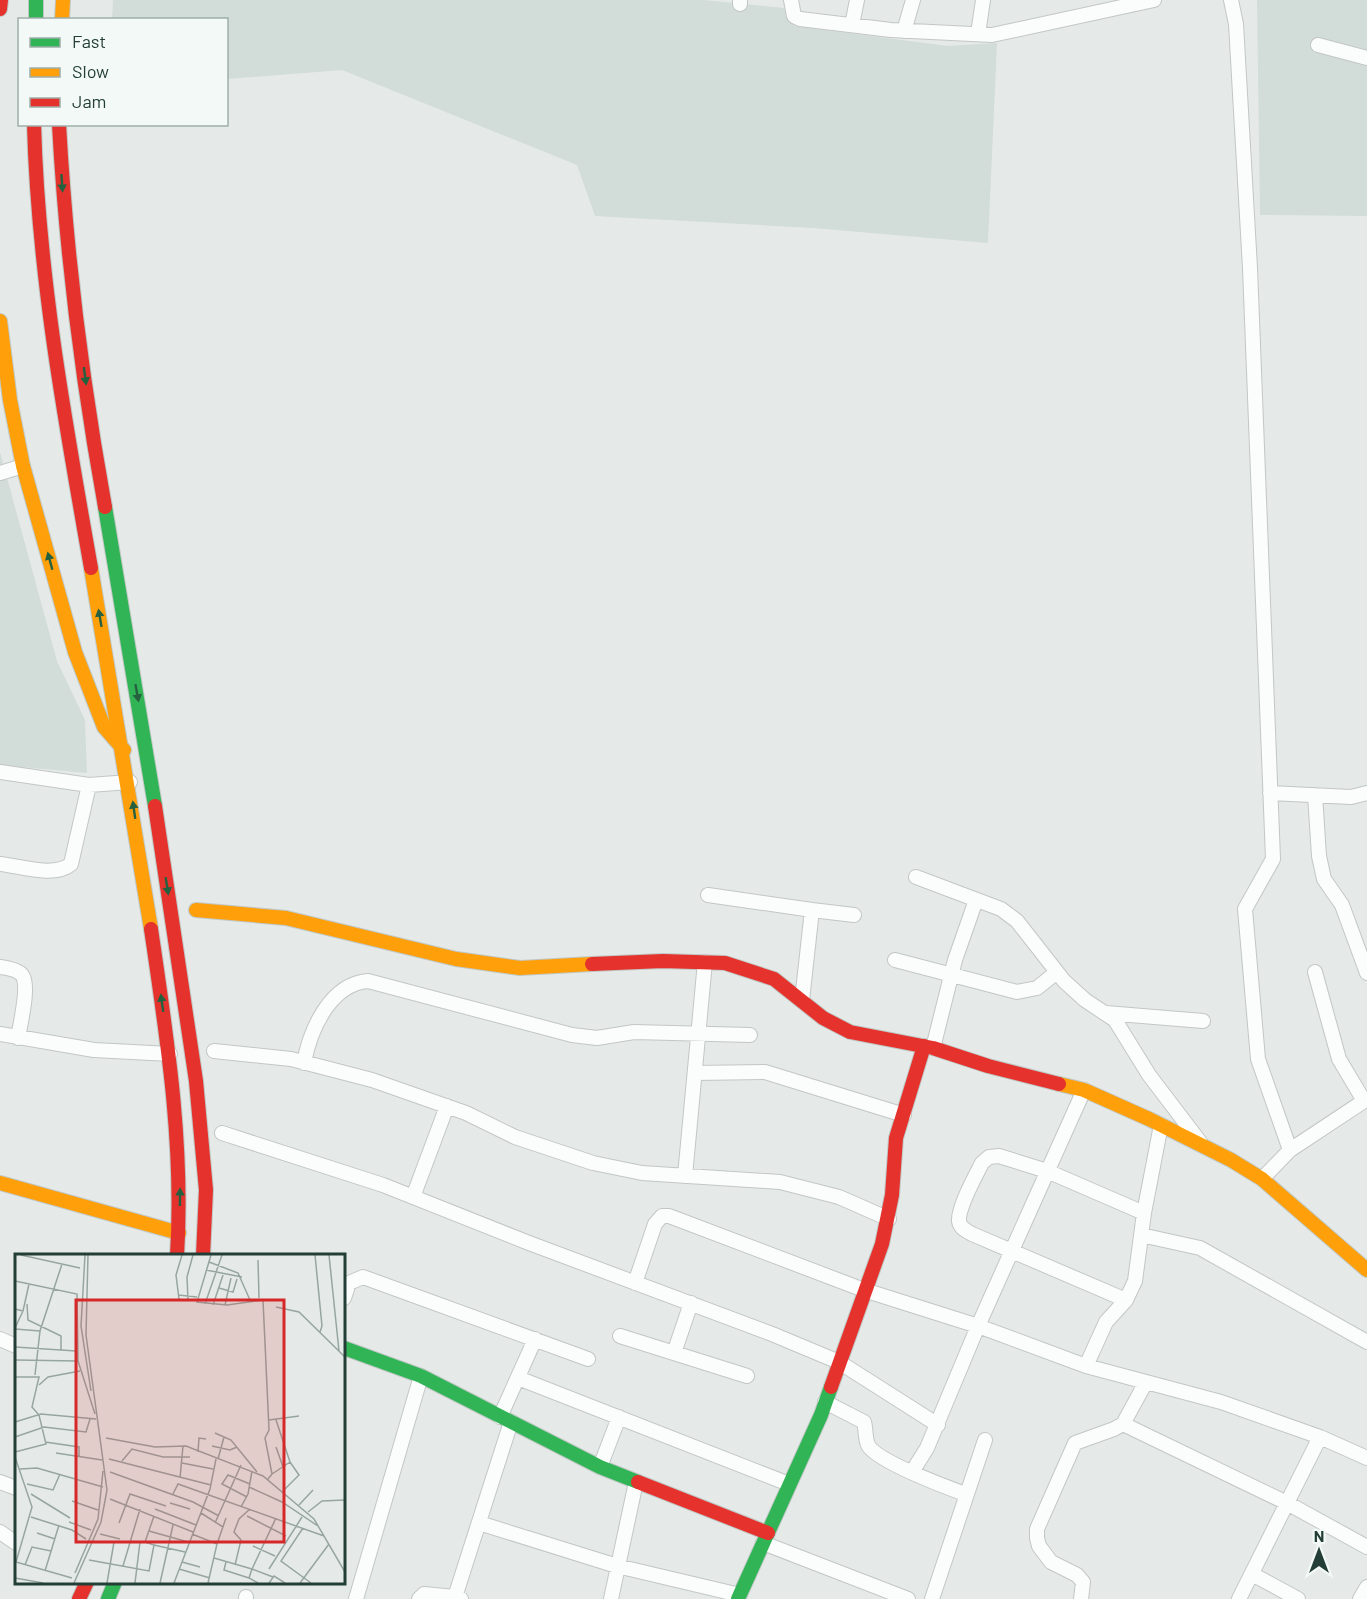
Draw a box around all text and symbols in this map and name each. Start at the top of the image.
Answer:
legend [18,18,228,126]
text: Fast [72,30,106,52]
text: Slow [72,60,109,82]
text: Jam [72,90,106,112]
one-way arrow [57,173,66,192]
one-way arrow [80,367,89,386]
one-way arrow [44,552,54,571]
one-way arrow [95,609,104,628]
one-way arrow [133,684,142,703]
one-way arrow [130,801,139,820]
one-way arrow [163,876,172,895]
one-way arrow [158,994,167,1013]
one-way arrow [175,1188,185,1207]
inset map [15,1254,345,1584]
north arrow [1289,1521,1349,1581]
text: N [1314,1526,1324,1545]

